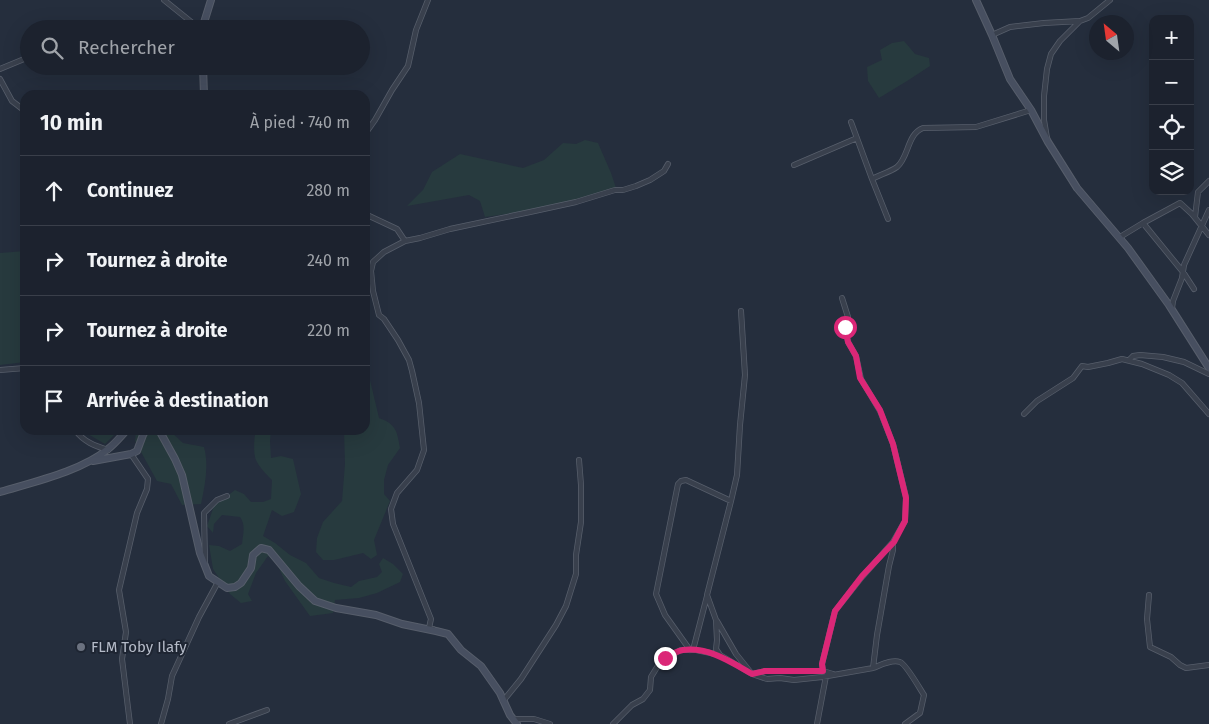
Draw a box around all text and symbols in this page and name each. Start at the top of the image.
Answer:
north arrow [1089,15,1134,60]
map controls [1149,15,1194,195]
button: + [1149,15,1194,60]
search box [20,20,370,75]
icon: search [38,34,66,62]
text: Rechercher [78,36,175,59]
button: − [1149,60,1194,105]
button: locate [1149,105,1194,150]
text: 10 min [40,110,103,136]
text: À pied · 740 m [250,113,350,132]
button: layers [1149,150,1194,195]
icon: ahead [40,177,68,205]
text: Continuez [87,179,173,202]
text: 280 m [306,181,350,200]
icon: right [40,247,68,275]
text: Tournez à droite [87,249,228,272]
text: 240 m [307,251,350,270]
route start [834,316,857,339]
icon: right [40,317,68,345]
text: Tournez à droite [87,319,228,342]
text: 220 m [307,321,350,340]
icon: arrive [40,387,68,415]
text: Arrivée à destination [87,389,269,412]
place label: FLM Toby Ilafy [91,638,187,656]
marker: FLM Toby Ilafy [75,641,87,653]
route end [654,647,677,670]

